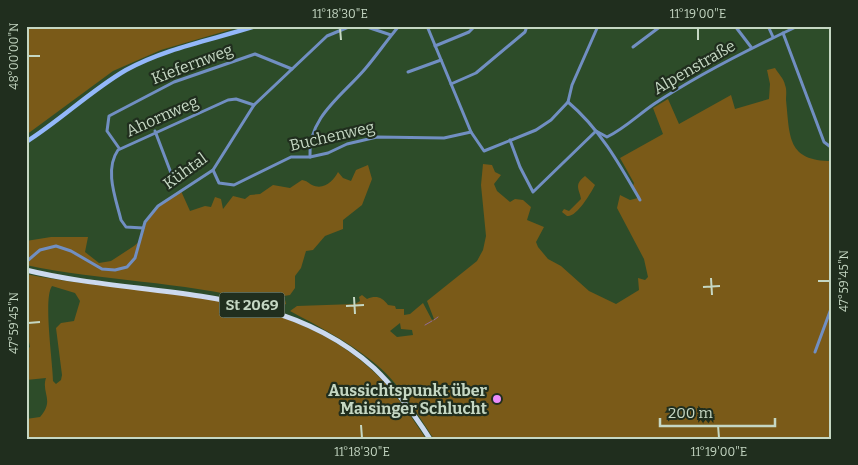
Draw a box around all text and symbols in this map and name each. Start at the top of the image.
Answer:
text: 11°18'30"E [312,7,368,21]
text: 11°19'00"E [670,7,726,21]
text: 48°00'00"N [7,22,21,90]
street label: Alpenstraße [649,36,739,98]
street label: Kiefernweg [149,40,235,88]
street label: Ahornweg [123,92,201,140]
street label: Buchenweg [288,117,376,155]
street label: Kühtal [159,148,211,193]
text: 47°59'45"N [837,249,851,312]
text: 47°59'45"N [7,291,21,354]
road number: St 2069 [220,292,284,318]
place label: Aussichtspunkt über Maisinger Schlucht [328,381,488,418]
marker: Aussichtspunkt über Maisinger Schlucht [491,393,503,405]
scale bar [660,395,776,427]
text: 200 m [668,404,713,422]
text: 11°18'30"E [334,445,390,459]
text: 11°19'00"E [691,445,747,459]

